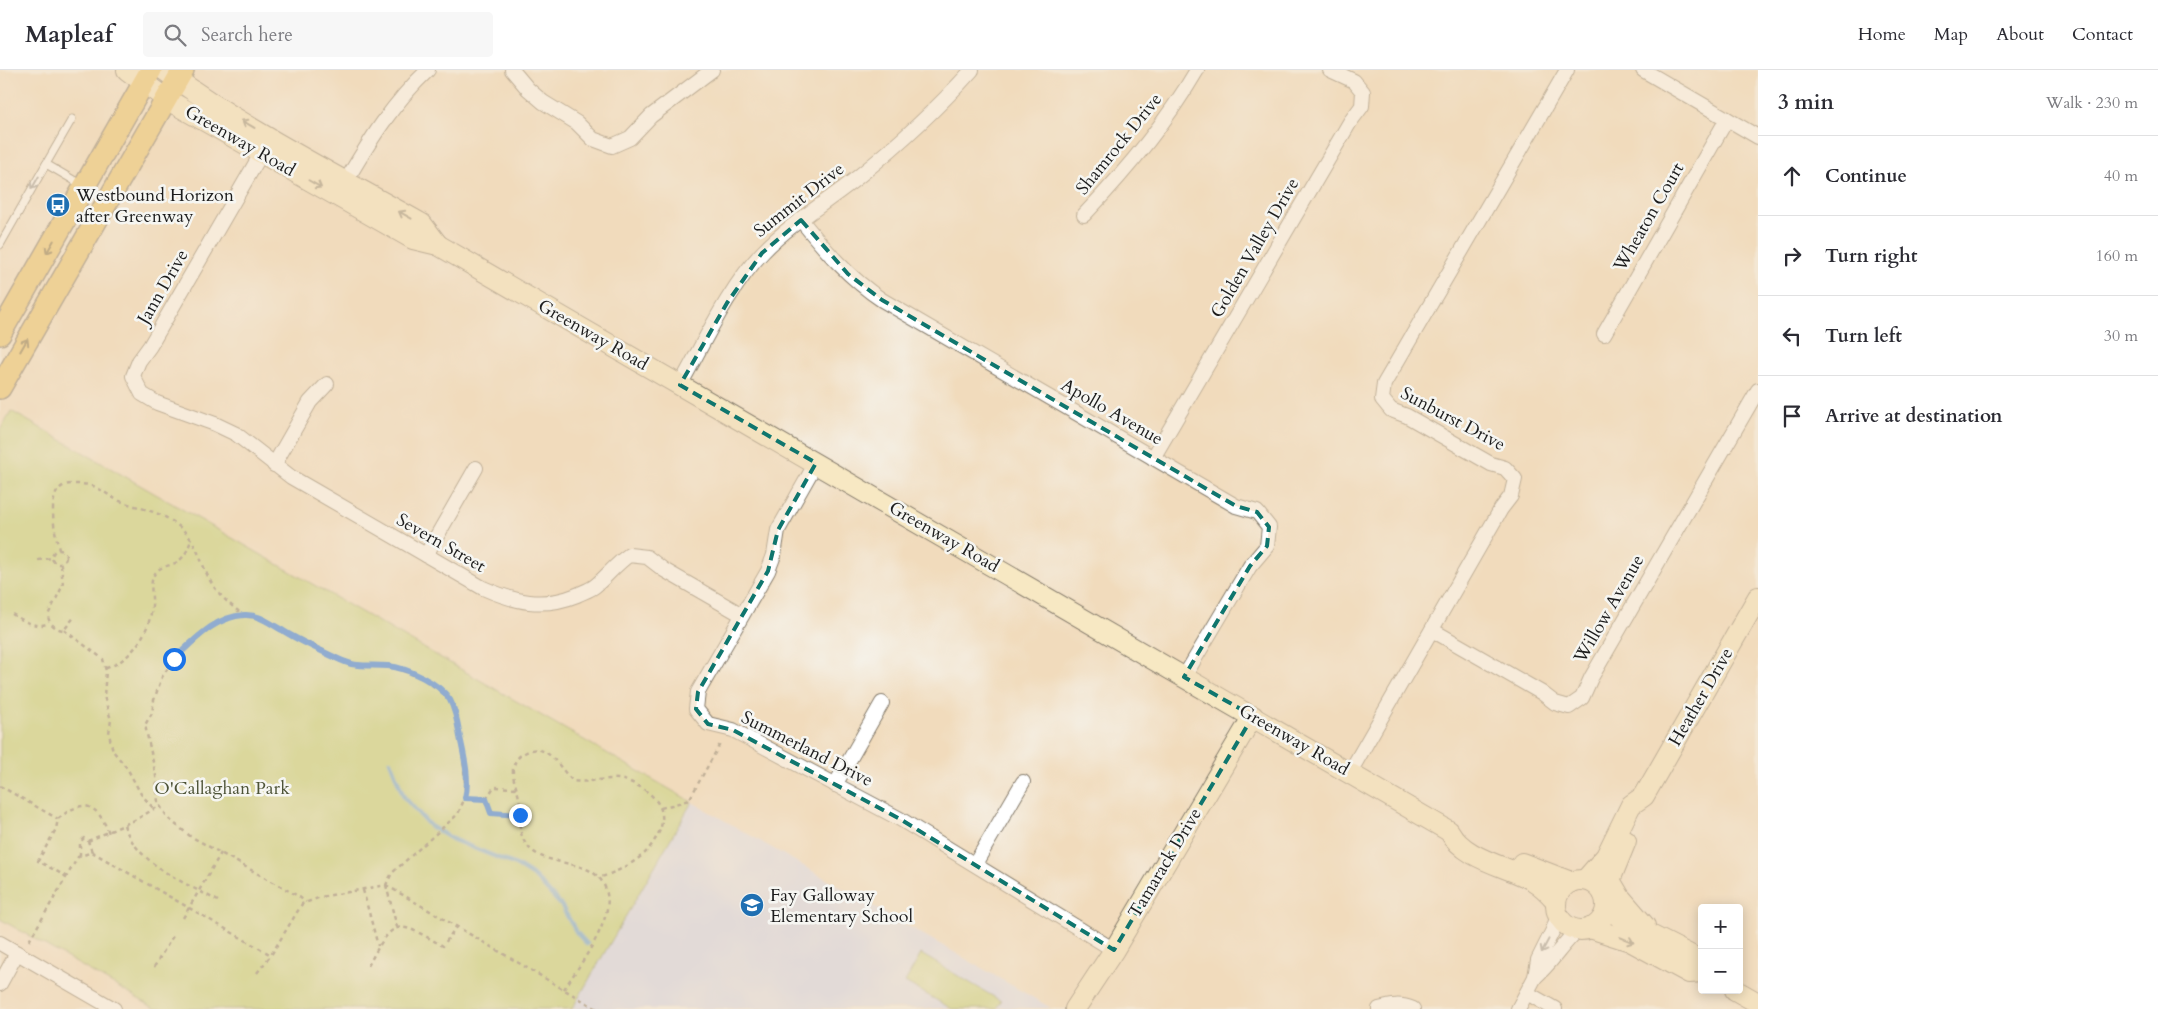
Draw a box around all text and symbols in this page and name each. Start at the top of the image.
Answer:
search box [143,12,493,57]
text: Mapleaf [25,18,113,51]
icon: search [161,21,189,49]
text: Search here [201,22,293,48]
text: Home [1858,22,1906,47]
text: Map [1934,22,1968,47]
text: About [1996,22,2044,47]
text: Contact [2072,22,2133,47]
street label: Shamrock Drive [1070,88,1168,200]
text: 3 min [1778,88,1834,117]
text: Walk · 230 m [2046,92,2138,114]
street label: Greenway Road [180,99,300,183]
one-way arrow [241,119,255,129]
street label: Summit Drive [749,157,849,243]
street label: Wheaton Court [1607,158,1690,277]
icon: ahead [1778,162,1806,190]
text: Continue [1825,163,1907,189]
text: 40 m [2104,165,2138,187]
street label: Golden Valley Drive [1205,174,1305,322]
one-way arrow [30,176,40,190]
one-way arrow [307,179,321,189]
place label: Westbound Horizon after Greenway [75,183,235,229]
bus stop icon: Westbound Horizon after Greenway [45,192,71,218]
one-way arrow [399,209,413,219]
one-way arrow [45,239,55,254]
icon: right [1778,242,1806,270]
text: Turn right [1825,243,1917,269]
street label: Jann Drive [130,245,195,332]
text: 160 m [2096,245,2138,267]
street label: Greenway Road [533,293,653,377]
icon: left [1778,322,1806,350]
text: Turn left [1825,323,1902,349]
text: 30 m [2104,325,2138,347]
one-way arrow [19,338,29,353]
street label: Apollo Avenue [1056,373,1168,451]
street label: Sunburst Drive [1396,381,1510,457]
icon: arrive [1778,402,1806,430]
text: Arrive at destination [1825,403,2002,429]
street label: Greenway Road [884,495,1004,579]
street label: Severn Street [392,507,491,579]
street label: Willow Avenue [1567,550,1650,669]
street label: Heather Drive [1663,643,1739,751]
route start [163,648,186,671]
street label: Greenway Road [1234,698,1354,782]
street label: Summerland Drive [737,705,877,793]
park label: O'Callaghan Park [154,776,290,801]
street label: Tamarack Drive [1122,803,1208,923]
route end [509,804,532,827]
place label: Fay Galloway Elementary School [770,883,913,929]
school or university icon: Fay Galloway Elementary School [739,892,765,918]
map controls [1698,904,1743,994]
button: + [1698,904,1743,949]
one-way arrow [1619,935,1634,945]
one-way arrow [1540,938,1549,953]
button: − [1698,949,1743,994]

